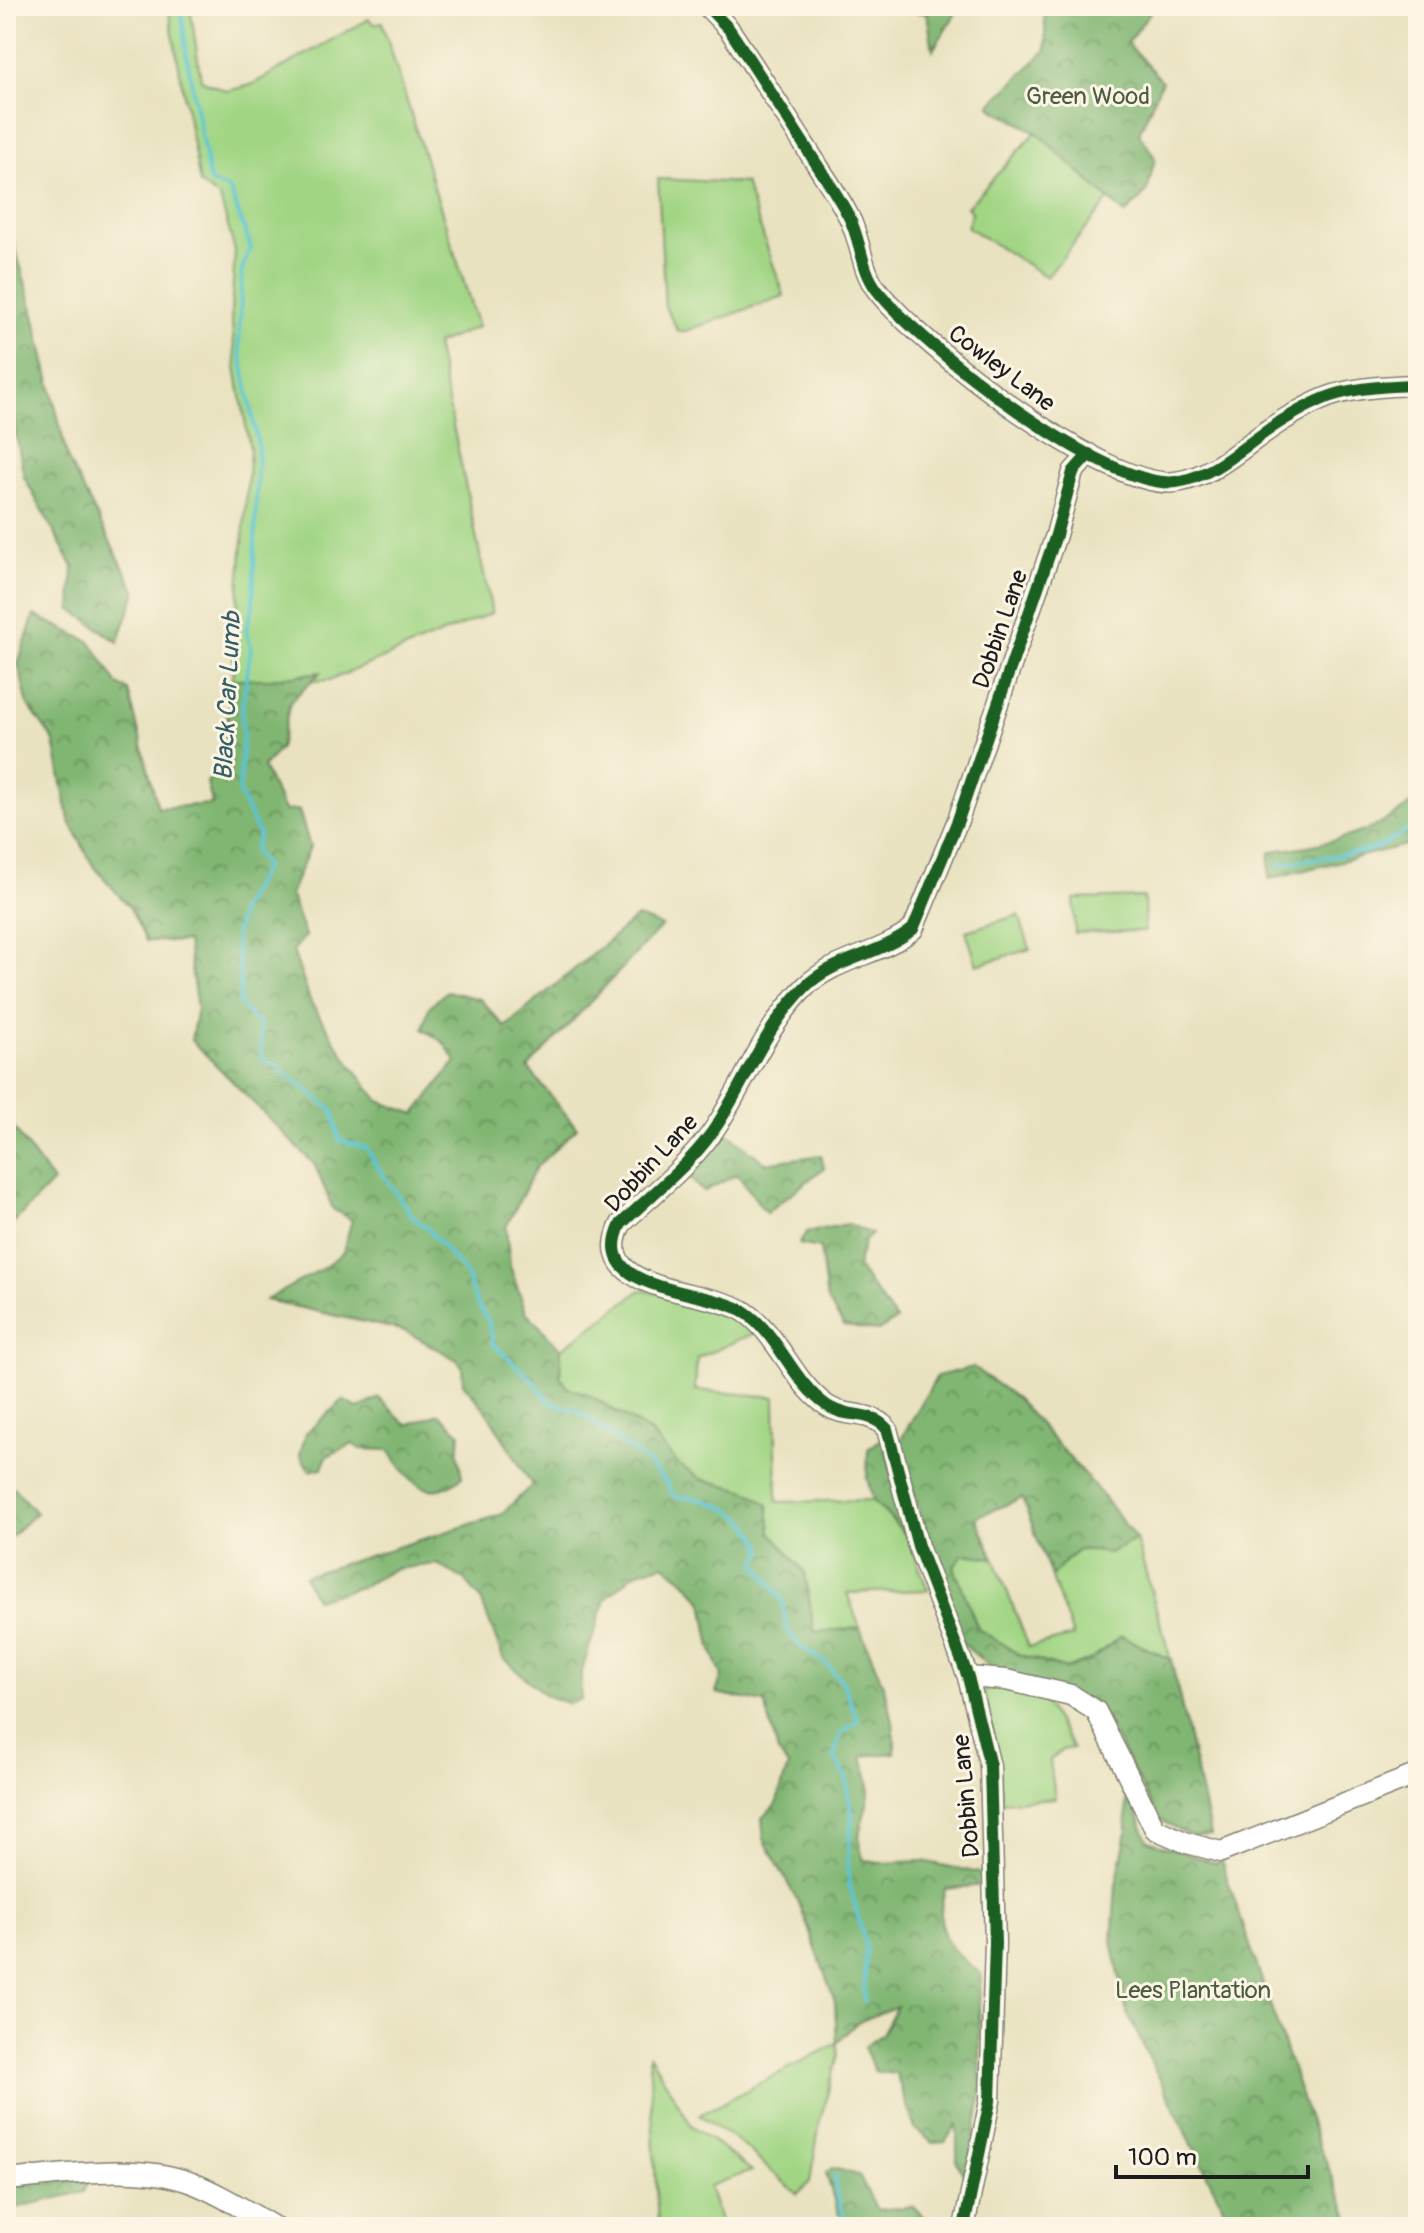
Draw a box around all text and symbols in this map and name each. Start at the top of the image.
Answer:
park label: Green Wood [1026,82,1150,111]
street label: Cowley Lane [943,319,1061,418]
street label: Dobbin Lane [967,566,1034,692]
water label: Black Car Lumb [208,610,248,781]
street label: Dobbin Lane [599,1108,704,1218]
street label: Dobbin Lane [947,1733,986,1859]
park label: Lees Plantation [1115,1976,1271,2005]
scale bar [1116,2129,1308,2179]
text: 100 m [1128,2143,1197,2172]

